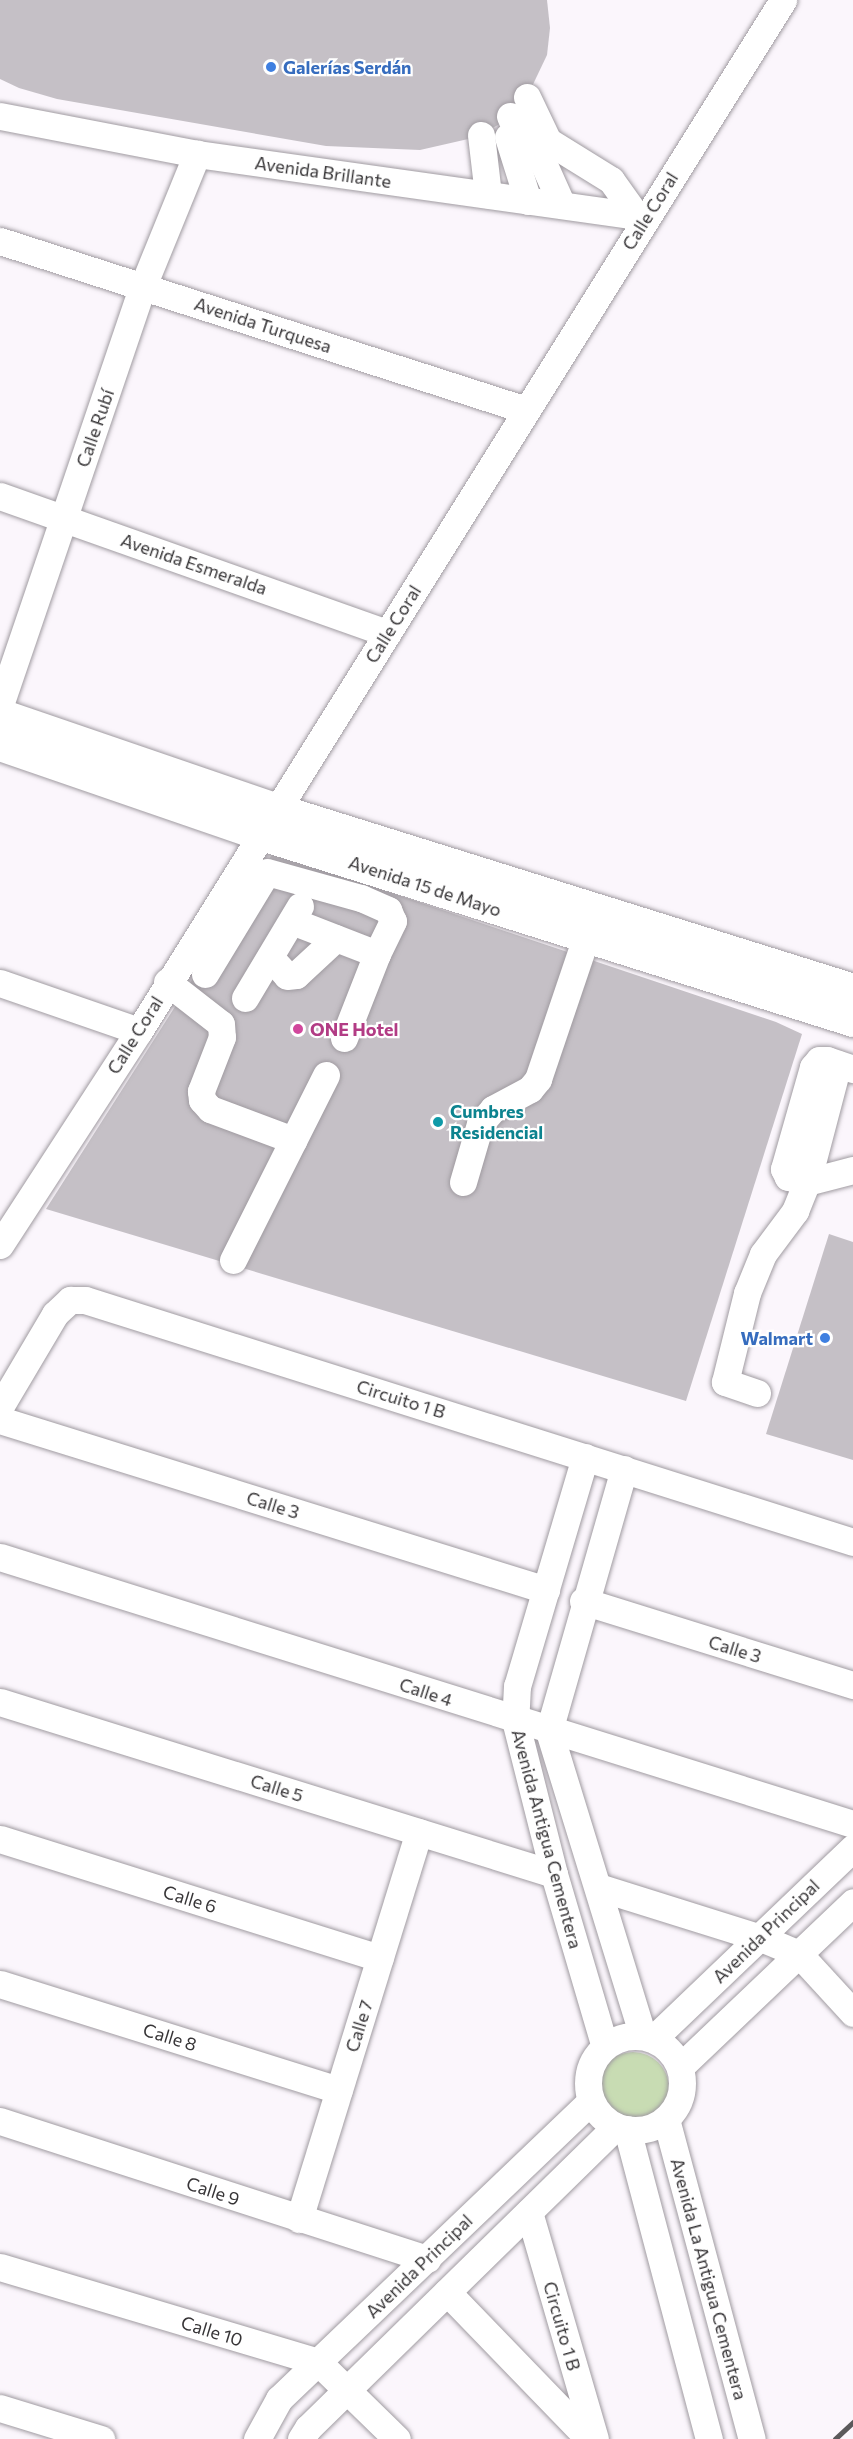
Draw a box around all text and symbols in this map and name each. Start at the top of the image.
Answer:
place label: Galerías Serdán [283,56,412,78]
marker: Galerías Serdán [264,60,278,74]
street label: Avenida Brillante [253,152,393,192]
street label: Calle Coral [618,168,682,254]
street label: Avenida Turquesa [192,293,334,357]
street label: Calle Rubí [72,386,118,470]
street label: Avenida Esmeralda [118,529,270,599]
street label: Calle Coral [361,581,425,667]
street label: Avenida 15 de Mayo [346,851,504,921]
street label: Calle Coral [103,992,167,1078]
place label: ONE Hotel [310,1018,398,1040]
marker: ONE Hotel [291,1022,305,1036]
place label: Cumbres Residencial [450,1101,543,1144]
marker: Cumbres Residencial [431,1115,445,1129]
place label: Walmart [741,1327,813,1349]
marker: Walmart [818,1331,832,1345]
street label: Circuito 1 B [354,1375,448,1423]
street label: Calle 3 [244,1487,302,1523]
street label: Calle 3 [706,1631,764,1667]
street label: Calle 4 [397,1673,455,1711]
street label: Avenida Antigua Cementera [507,1727,587,1951]
street label: Calle 5 [248,1770,306,1806]
street label: Avenida Principal [708,1875,824,1987]
street label: Calle 6 [161,1881,219,1917]
street label: Calle 7 [341,1997,377,2055]
street label: Calle 8 [141,2019,199,2055]
street label: Avenida La Antigua Cementera [666,2156,752,2402]
street label: Calle 9 [184,2172,242,2210]
street label: Avenida Principal [361,2210,477,2322]
street label: Circuito 1 B [539,2279,585,2373]
street label: Calle 10 [179,2311,245,2351]

